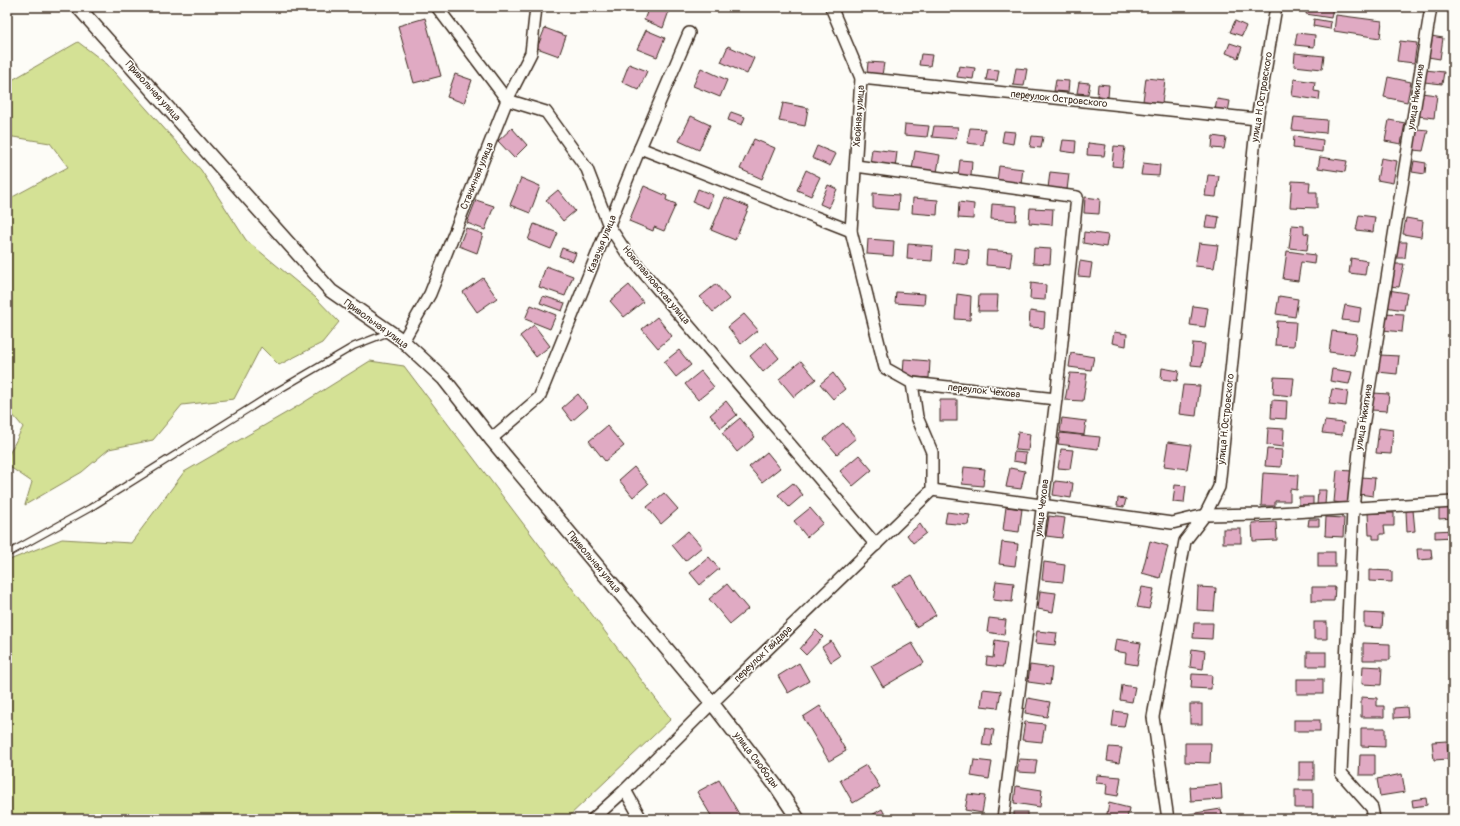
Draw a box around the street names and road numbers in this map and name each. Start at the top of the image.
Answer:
street label: улица Н.Островского [1249,50,1275,144]
street label: Привольная улица [123,58,183,124]
street label: улица Никитина [1405,63,1427,132]
street label: Хвойная улица [851,84,867,147]
street label: переулок Островского [1010,88,1109,110]
street label: Станичная улица [458,140,496,212]
street label: Казачья улица [585,213,619,275]
street label: Новопавловская улица [620,243,693,327]
street label: Привольная улица [341,297,411,352]
street label: улица Н.Островского [1215,372,1237,466]
street label: переулок Чехова [947,381,1021,401]
street label: улица Никитина [1353,383,1375,452]
street label: улица Чехова [1032,478,1052,538]
street label: Привольная улица [565,529,623,596]
street label: переулок Гайдара [731,623,795,685]
street label: улица Свободы [730,729,781,790]

